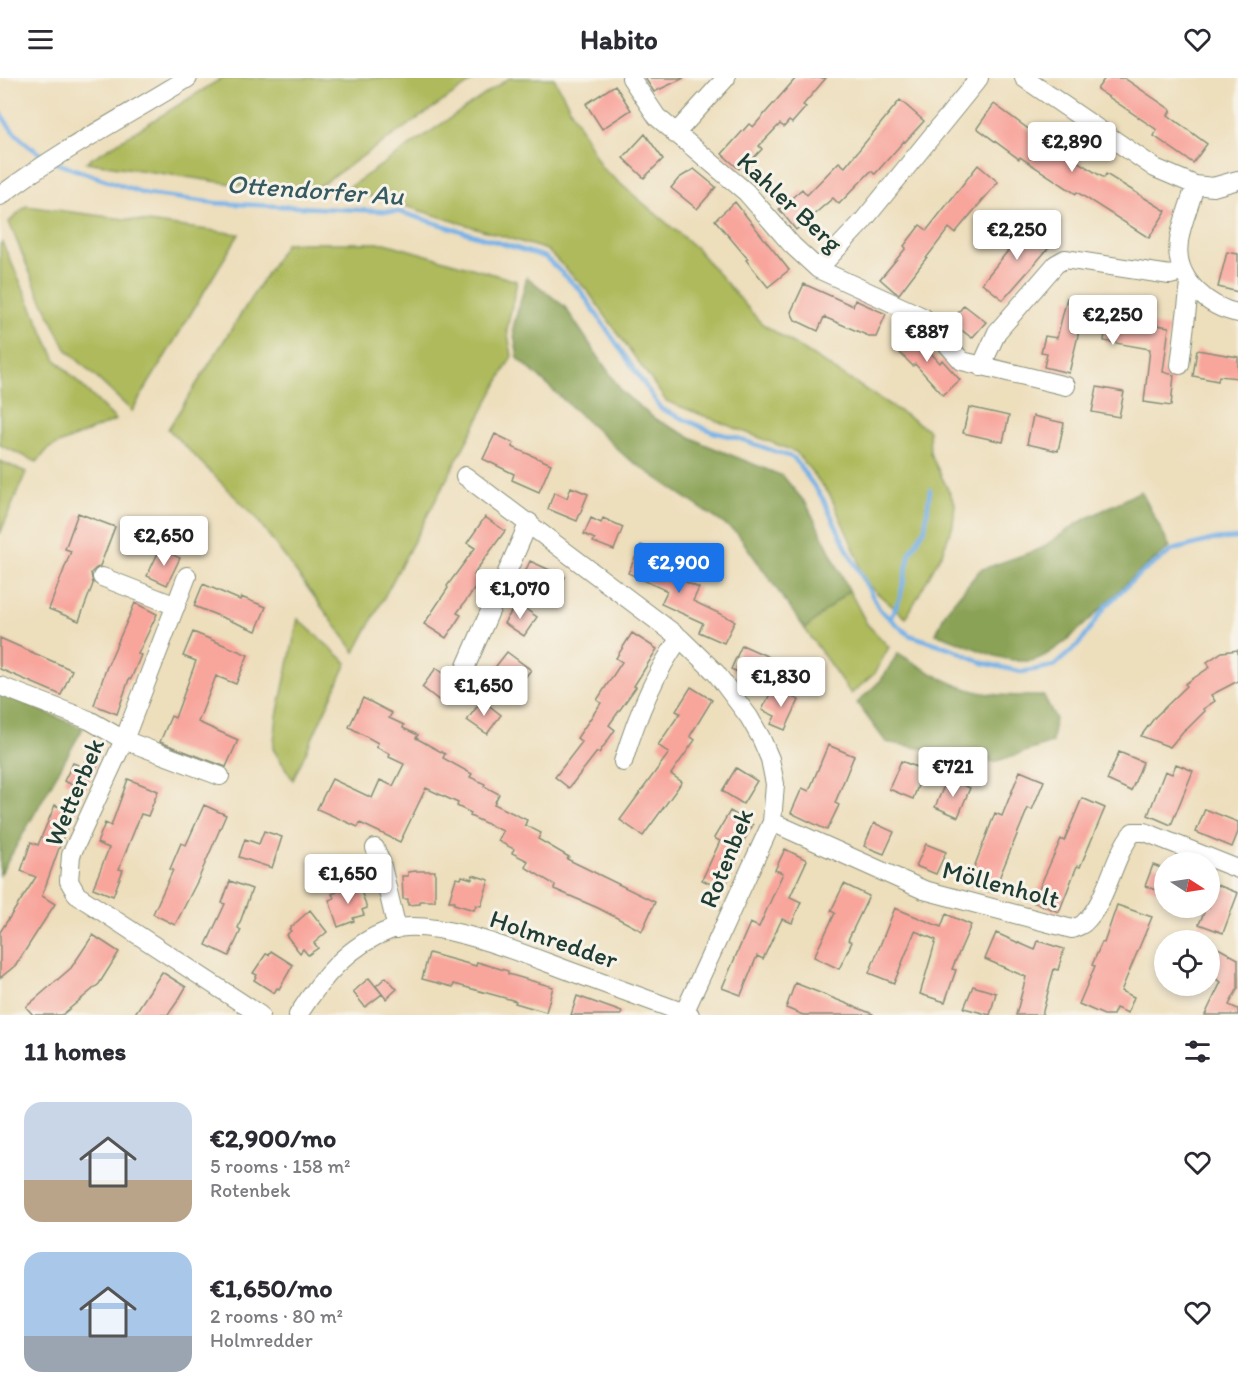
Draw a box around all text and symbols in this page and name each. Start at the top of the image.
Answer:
icon: menu [24,23,57,56]
text: Habito [580,23,658,56]
icon: heart [1181,23,1214,56]
pin: €2,890 [1023,122,1121,173]
text: €2,890 [1042,129,1102,153]
street label: Kahler Berg [730,145,850,260]
water label: Ottendorfer Au [225,167,406,212]
pin: €2,250 [968,210,1066,261]
text: €2,250 [987,217,1047,241]
pin: €2,250 [1064,295,1162,346]
text: €2,250 [1083,302,1143,326]
pin: €887 [891,312,963,363]
text: €887 [905,319,949,343]
pin: €2,650 [115,516,213,567]
text: €2,650 [134,523,194,547]
pin: €2,900 [630,543,728,594]
text: €2,900 [648,550,710,574]
pin: €1,070 [471,569,569,620]
text: €1,070 [490,576,550,600]
pin: €1,830 [732,657,830,708]
text: €1,830 [751,664,811,688]
pin: €1,650 [435,666,533,717]
text: €1,650 [455,673,513,697]
street label: Wetterbek [37,733,111,851]
pin: €721 [917,747,989,798]
text: €721 [932,754,974,778]
street label: Rotenbek [692,803,761,912]
north arrow [1154,852,1220,918]
map controls [1154,852,1220,996]
street label: Möllenholt [939,853,1063,915]
pin: €1,650 [299,854,397,905]
text: €1,650 [319,861,377,885]
street label: Holmredder [486,902,623,976]
button: locate [1154,930,1220,996]
text: 11 homes [24,1035,126,1067]
icon: filters [1181,1035,1214,1068]
text: €2,900/mo [210,1122,336,1154]
icon: home [72,1126,144,1198]
icon: heart [1181,1146,1214,1179]
text: 5 rooms · 158 m² [210,1154,351,1178]
text: Rotenbek [210,1178,290,1202]
text: €1,650/mo [210,1272,333,1304]
icon: home [72,1276,144,1348]
icon: heart [1181,1296,1214,1329]
text: 2 rooms · 80 m² [210,1304,343,1328]
text: Holmredder [210,1328,313,1352]

